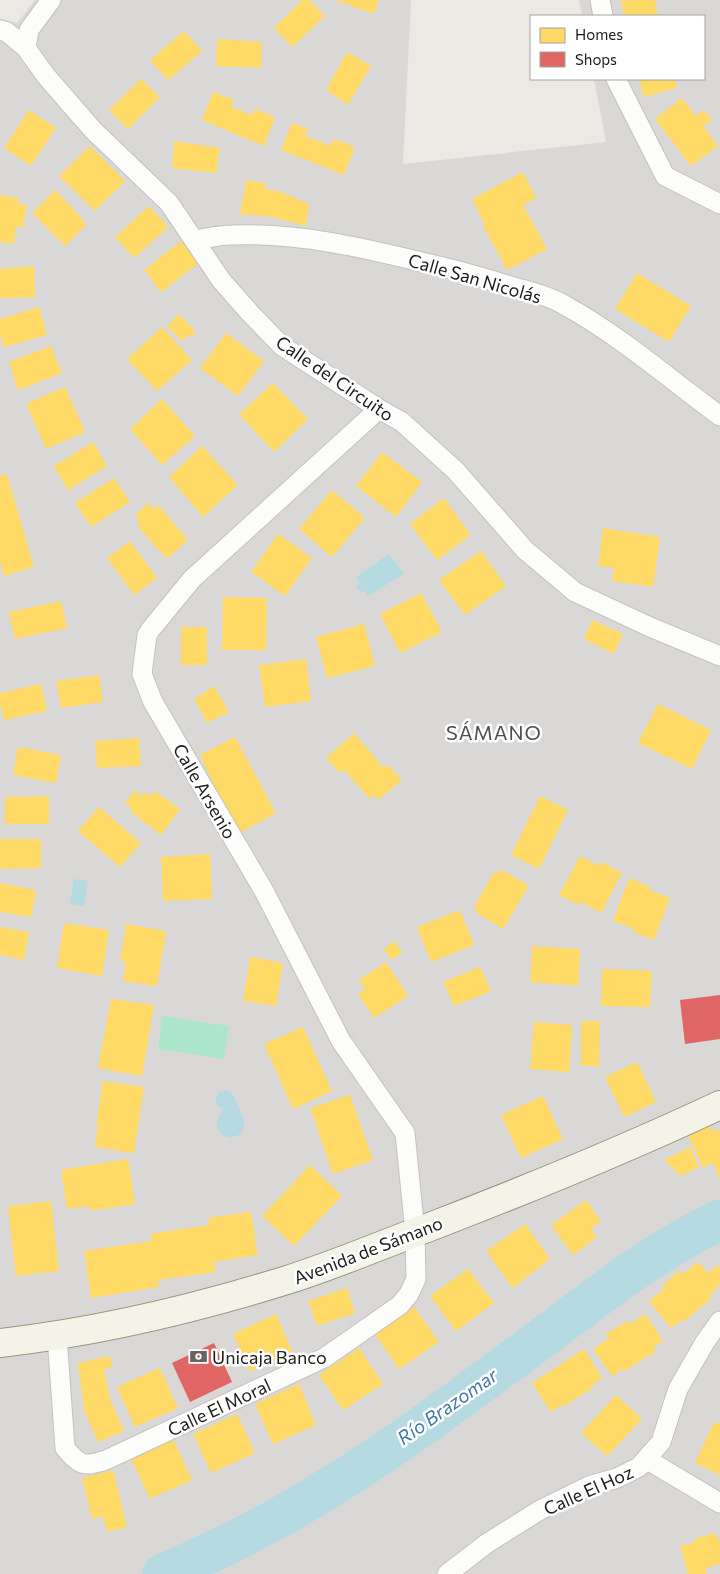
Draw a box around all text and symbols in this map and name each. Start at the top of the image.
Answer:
legend [530,15,705,80]
text: Homes [575,25,623,43]
text: Shops [575,50,617,68]
street label: Calle San Nicolás [406,248,544,308]
street label: Calle del Circuito [272,331,398,425]
district label: SÁMANO [446,720,542,744]
street label: Calle Arsenio [169,739,241,843]
street label: Avenida de Sámano [290,1211,446,1289]
place label: Unicaja Banco [212,1346,327,1368]
bank icon: Unicaja Banco [188,1347,208,1367]
water label: Río Brazomar [392,1362,503,1449]
street label: Calle El Moral [164,1373,274,1441]
street label: Calle El Hoz [540,1460,636,1520]

